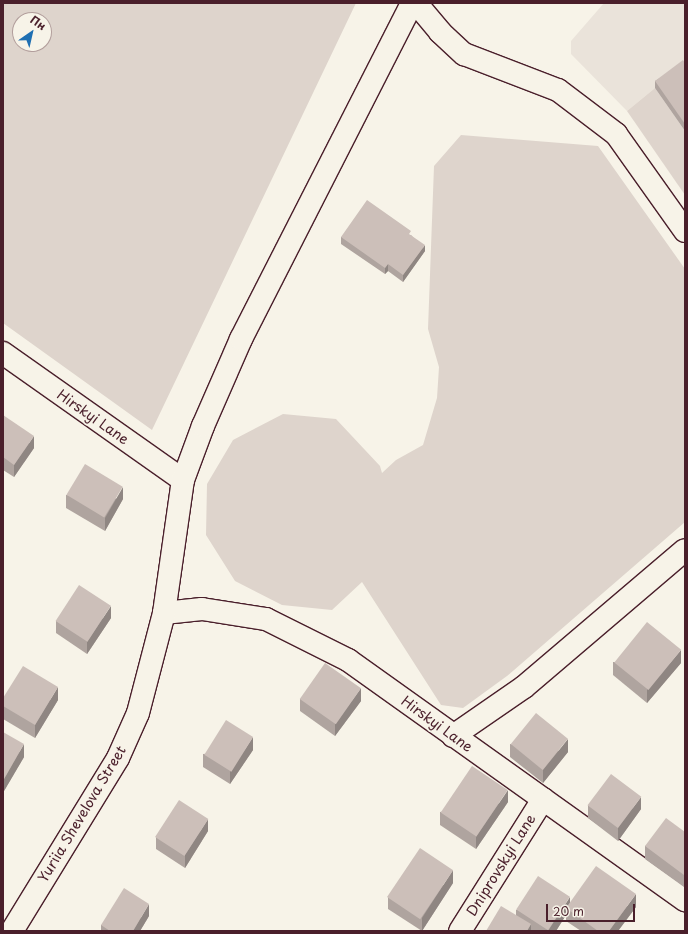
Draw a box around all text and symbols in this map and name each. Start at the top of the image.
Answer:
text: Пн [27,11,50,34]
north arrow [12,12,52,52]
street label: Hirskyi Lane [53,386,133,448]
street label: Hirskyi Lane [398,692,476,756]
street label: Yuriia Shevelova Street [34,742,130,886]
street label: Dniprovskyi Lane [463,811,539,919]
scale bar [548,896,637,922]
text: 20 m [553,902,584,920]

